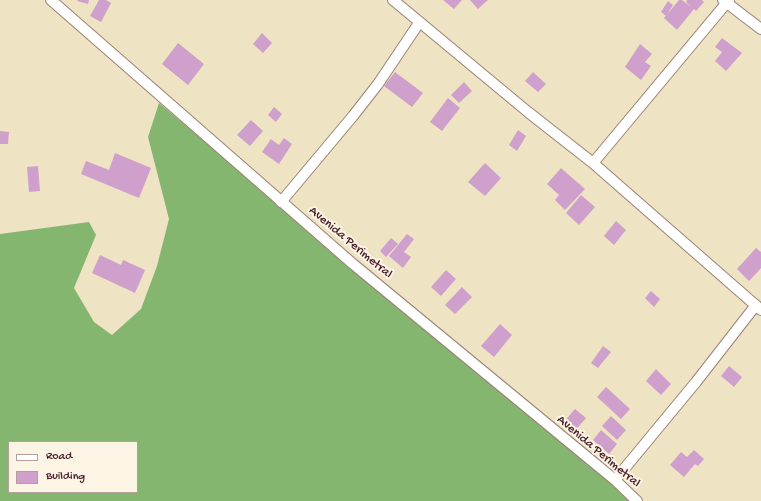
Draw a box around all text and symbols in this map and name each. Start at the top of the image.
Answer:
street label: Avenida Perimetral [305,204,395,282]
street label: Avenida Perimetral [553,413,643,491]
legend [8,441,138,493]
text: Road [46,450,72,464]
text: Building [46,470,85,484]

